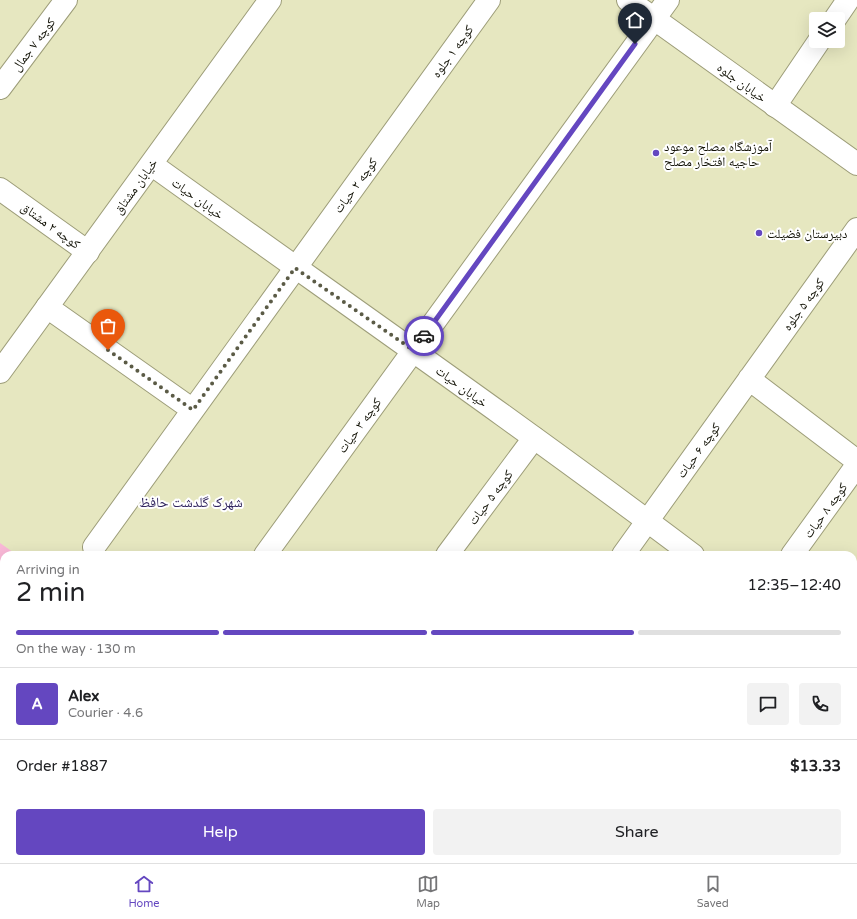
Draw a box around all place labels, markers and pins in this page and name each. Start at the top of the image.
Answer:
pin [618,3,652,44]
place label: آموزشگاه مصلح موعود حاجیه افتخار مصلح [664,139,773,171]
marker: آموزشگاه مصلح موعود حاجیه افتخار مصلح [651,148,661,158]
place label: دبیرستان فضیلت [767,226,847,242]
marker: دبیرستان فضیلت [754,228,764,238]
pin [91,309,125,350]

